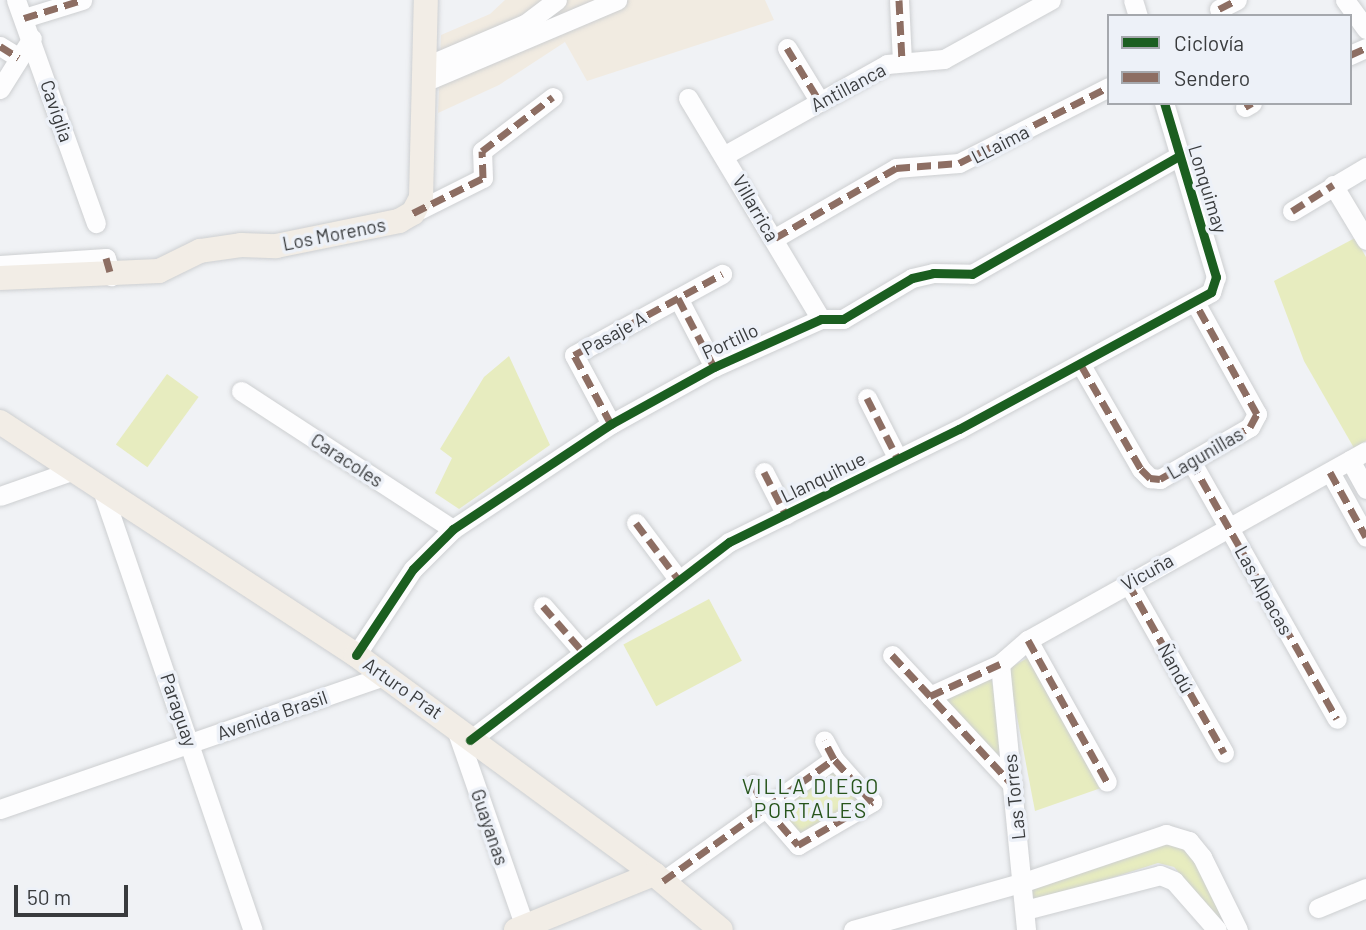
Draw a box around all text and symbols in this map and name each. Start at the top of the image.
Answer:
legend [1107,14,1352,105]
text: Ciclovía [1174,30,1244,55]
street label: Antillanca [807,58,889,116]
text: Sendero [1174,65,1250,90]
street label: Caviglia [36,77,78,145]
street label: LLaima [967,120,1033,168]
street label: Lonquimay [1184,142,1232,236]
street label: Villarrica [728,171,784,245]
street label: Los Morenos [280,213,388,255]
street label: Pasaje A [578,306,650,360]
street label: Portillo [698,318,762,364]
street label: Lagunillas [1163,422,1247,484]
street label: Caracoles [307,428,387,492]
street label: Llanquihue [777,447,869,507]
street label: Las Alpacas [1230,541,1298,639]
street label: Vicuña [1117,548,1177,596]
street label: Ñandú [1153,639,1199,697]
street label: Arturo Prat [359,652,447,724]
street label: Paraguay [156,670,202,750]
street label: Avenida Brasil [214,685,330,745]
street label: Las Torres [998,753,1030,841]
district label: VILLA DIEGO PORTALES [743,773,879,823]
street label: Guayanas [466,786,514,868]
scale bar [18,870,131,914]
text: 50 m [27,884,71,909]

